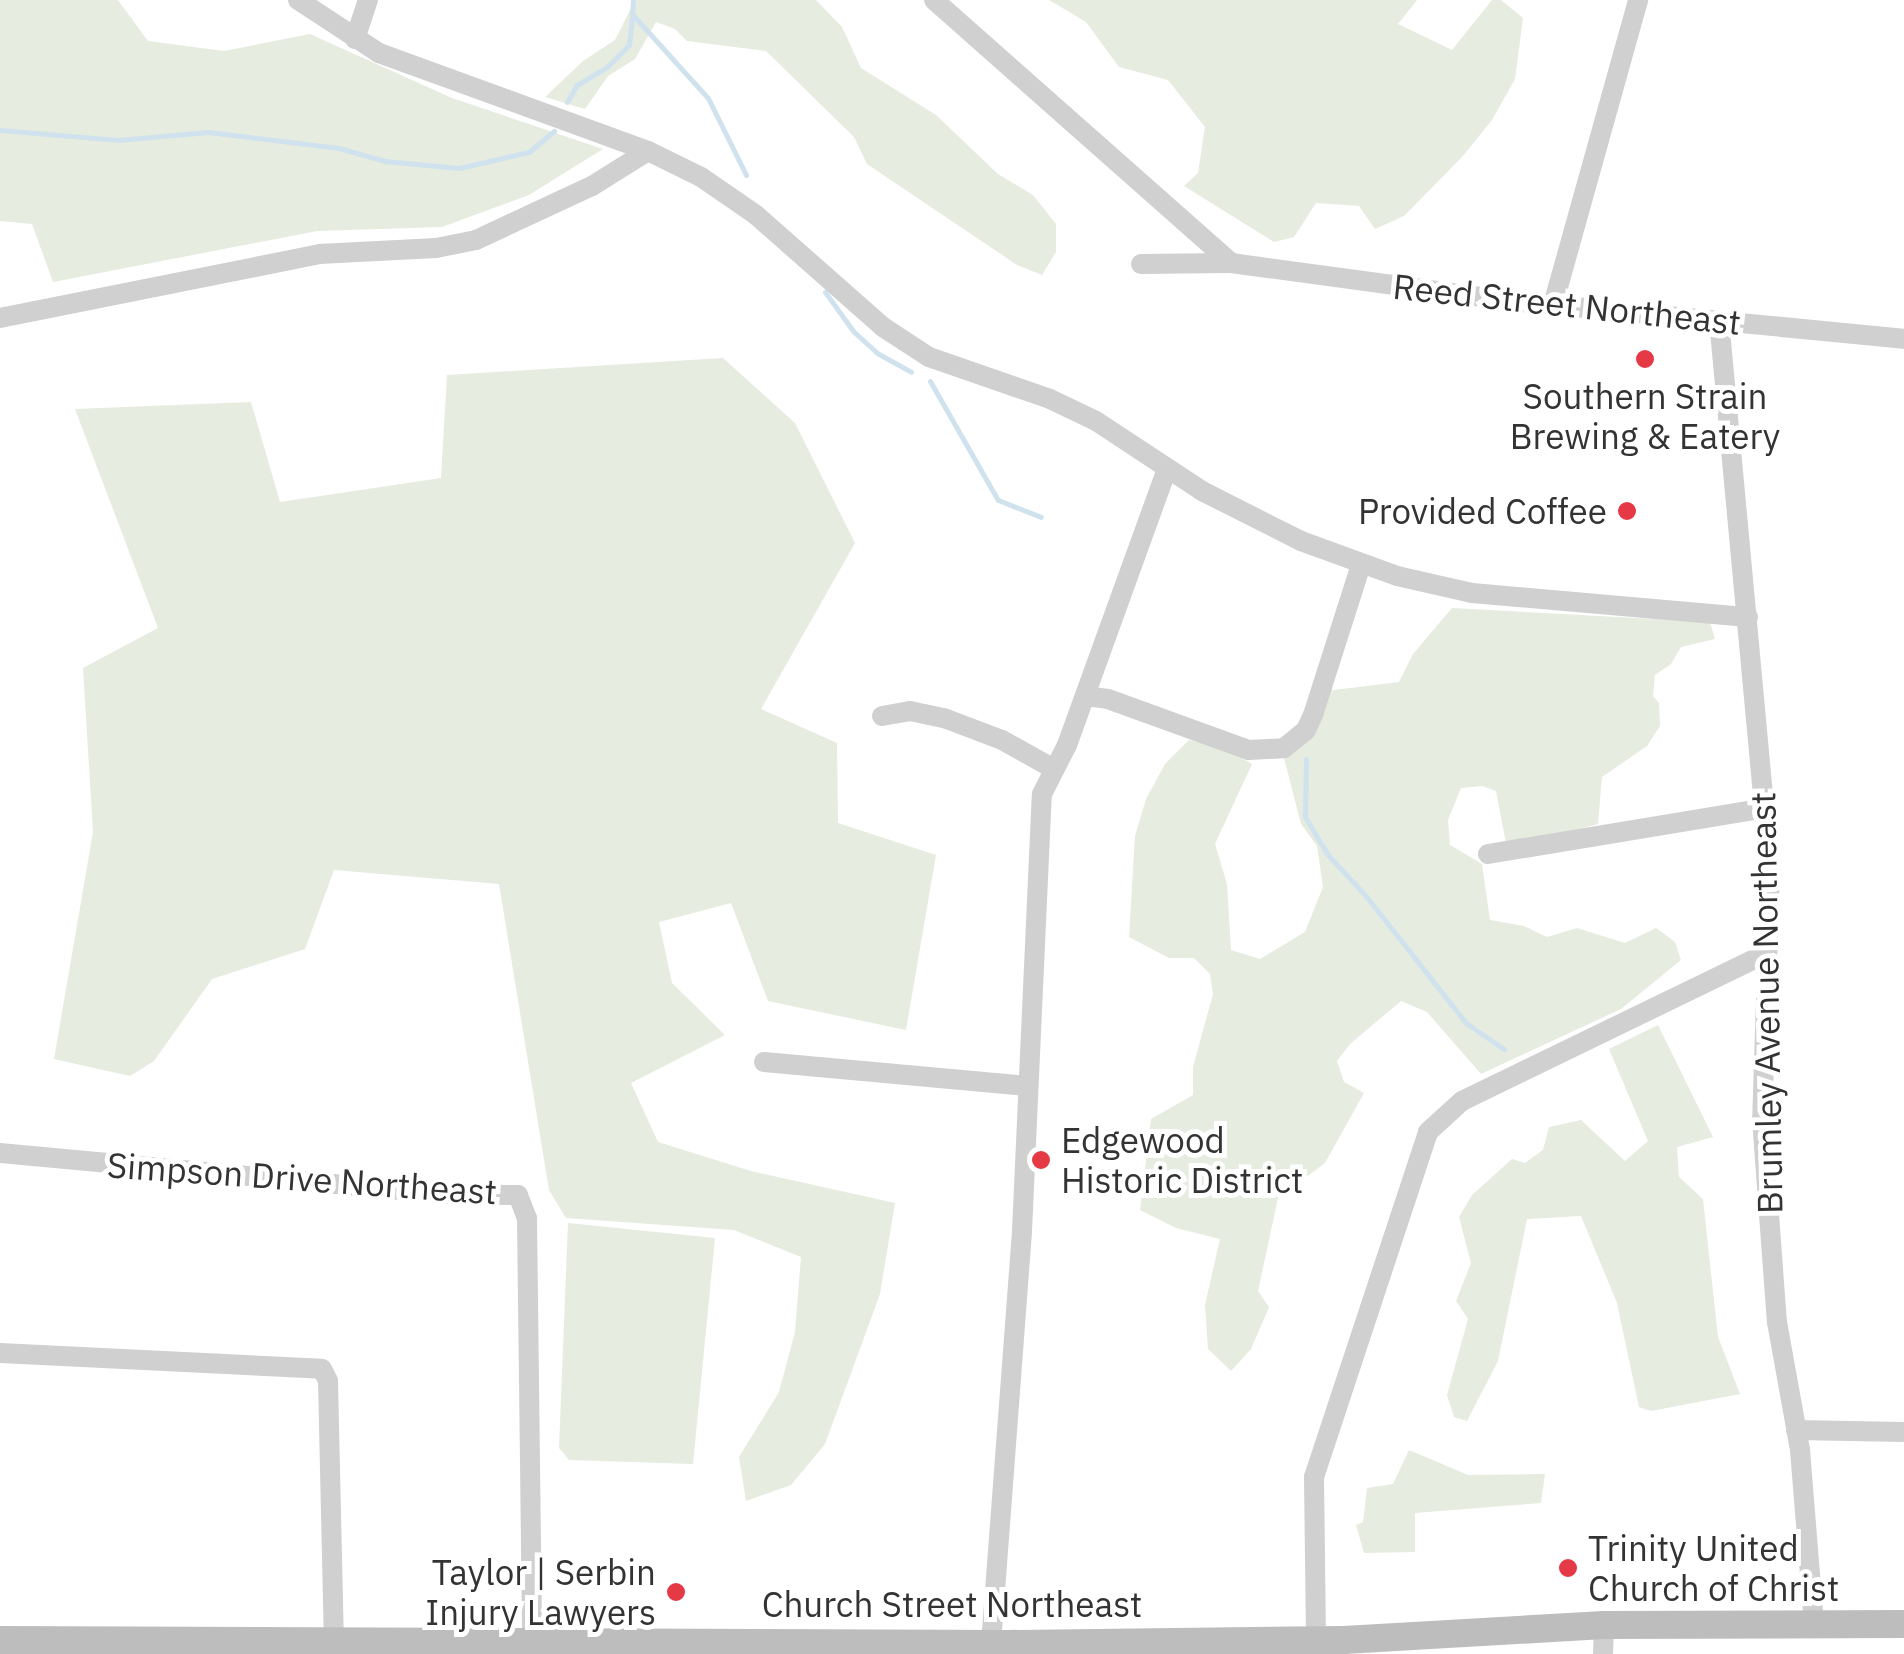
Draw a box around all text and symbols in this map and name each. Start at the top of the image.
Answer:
street label: Reed Street Northeast [1391,265,1743,343]
marker: Southern Strain Brewing & Eatery [1634,348,1656,370]
place label: Southern Strain Brewing & Eatery [1510,375,1780,457]
place label: Provided Coffee [1358,490,1607,532]
marker: Provided Coffee [1616,500,1638,522]
street label: Brumley Avenue Northeast [1741,792,1791,1214]
place label: Edgewood Historic District [1061,1119,1303,1201]
street label: Simpson Drive Northeast [106,1143,498,1213]
marker: Edgewood Historic District [1030,1149,1052,1171]
place label: Trinity United Church of Christ [1588,1527,1839,1609]
place label: Taylor | Serbin Injury Lawyers [425,1551,656,1633]
marker: Trinity United Church of Christ [1557,1557,1579,1579]
marker: Taylor | Serbin Injury Lawyers [665,1581,687,1603]
street label: Church Street Northeast [762,1583,1142,1625]

